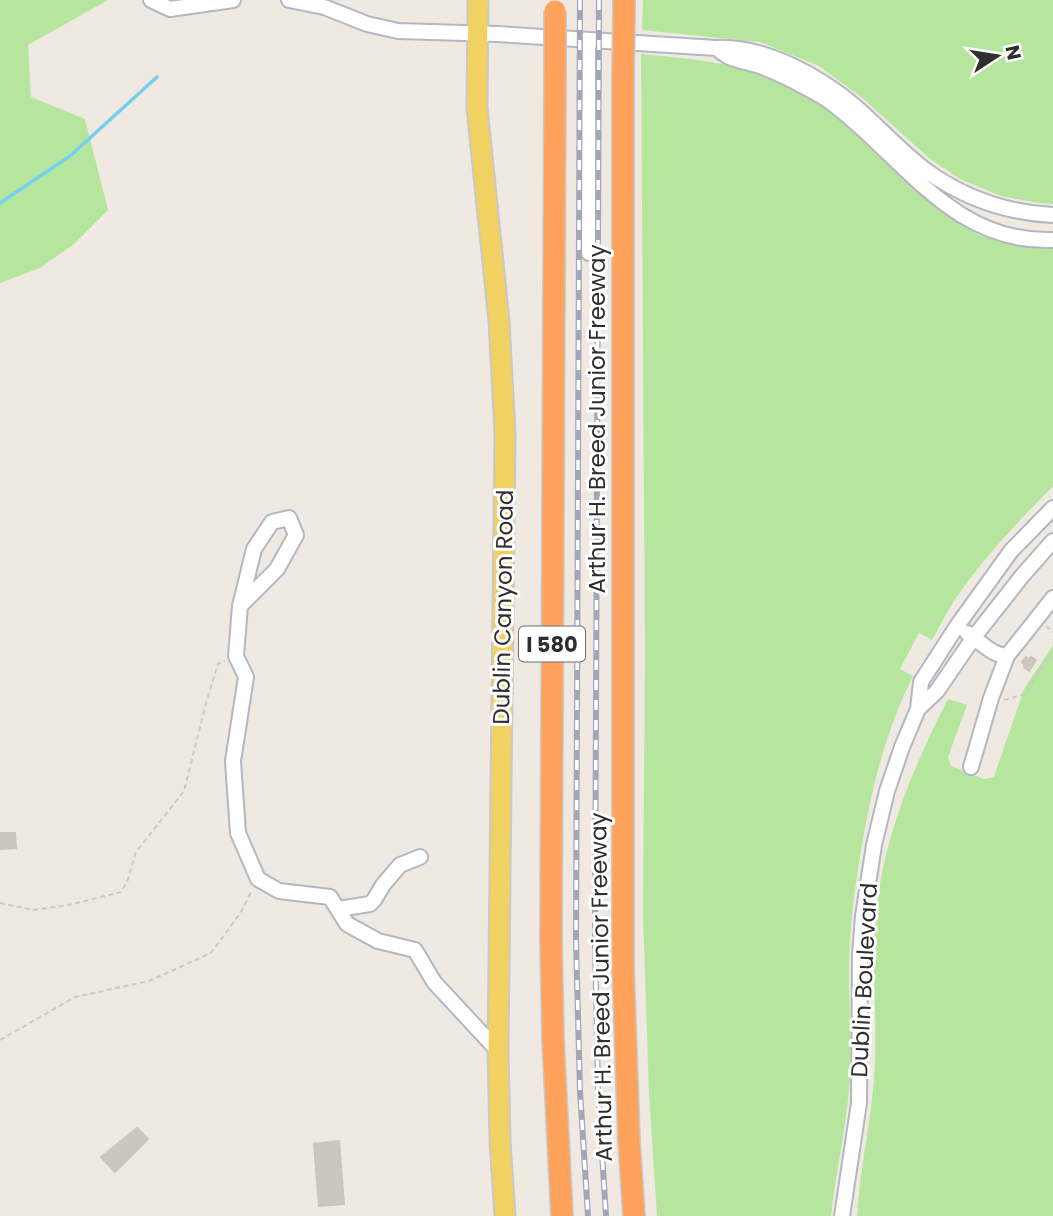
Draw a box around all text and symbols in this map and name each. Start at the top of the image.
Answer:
north arrow [962,21,1032,91]
text: N [998,43,1028,62]
street label: Arthur H. Breed Junior Freeway [581,244,613,594]
street label: Dublin Canyon Road [485,489,521,725]
road number: I 580 [519,626,585,662]
street label: Arthur H. Breed Junior Freeway [582,812,620,1162]
street label: Dublin Boulevard [843,882,885,1078]

